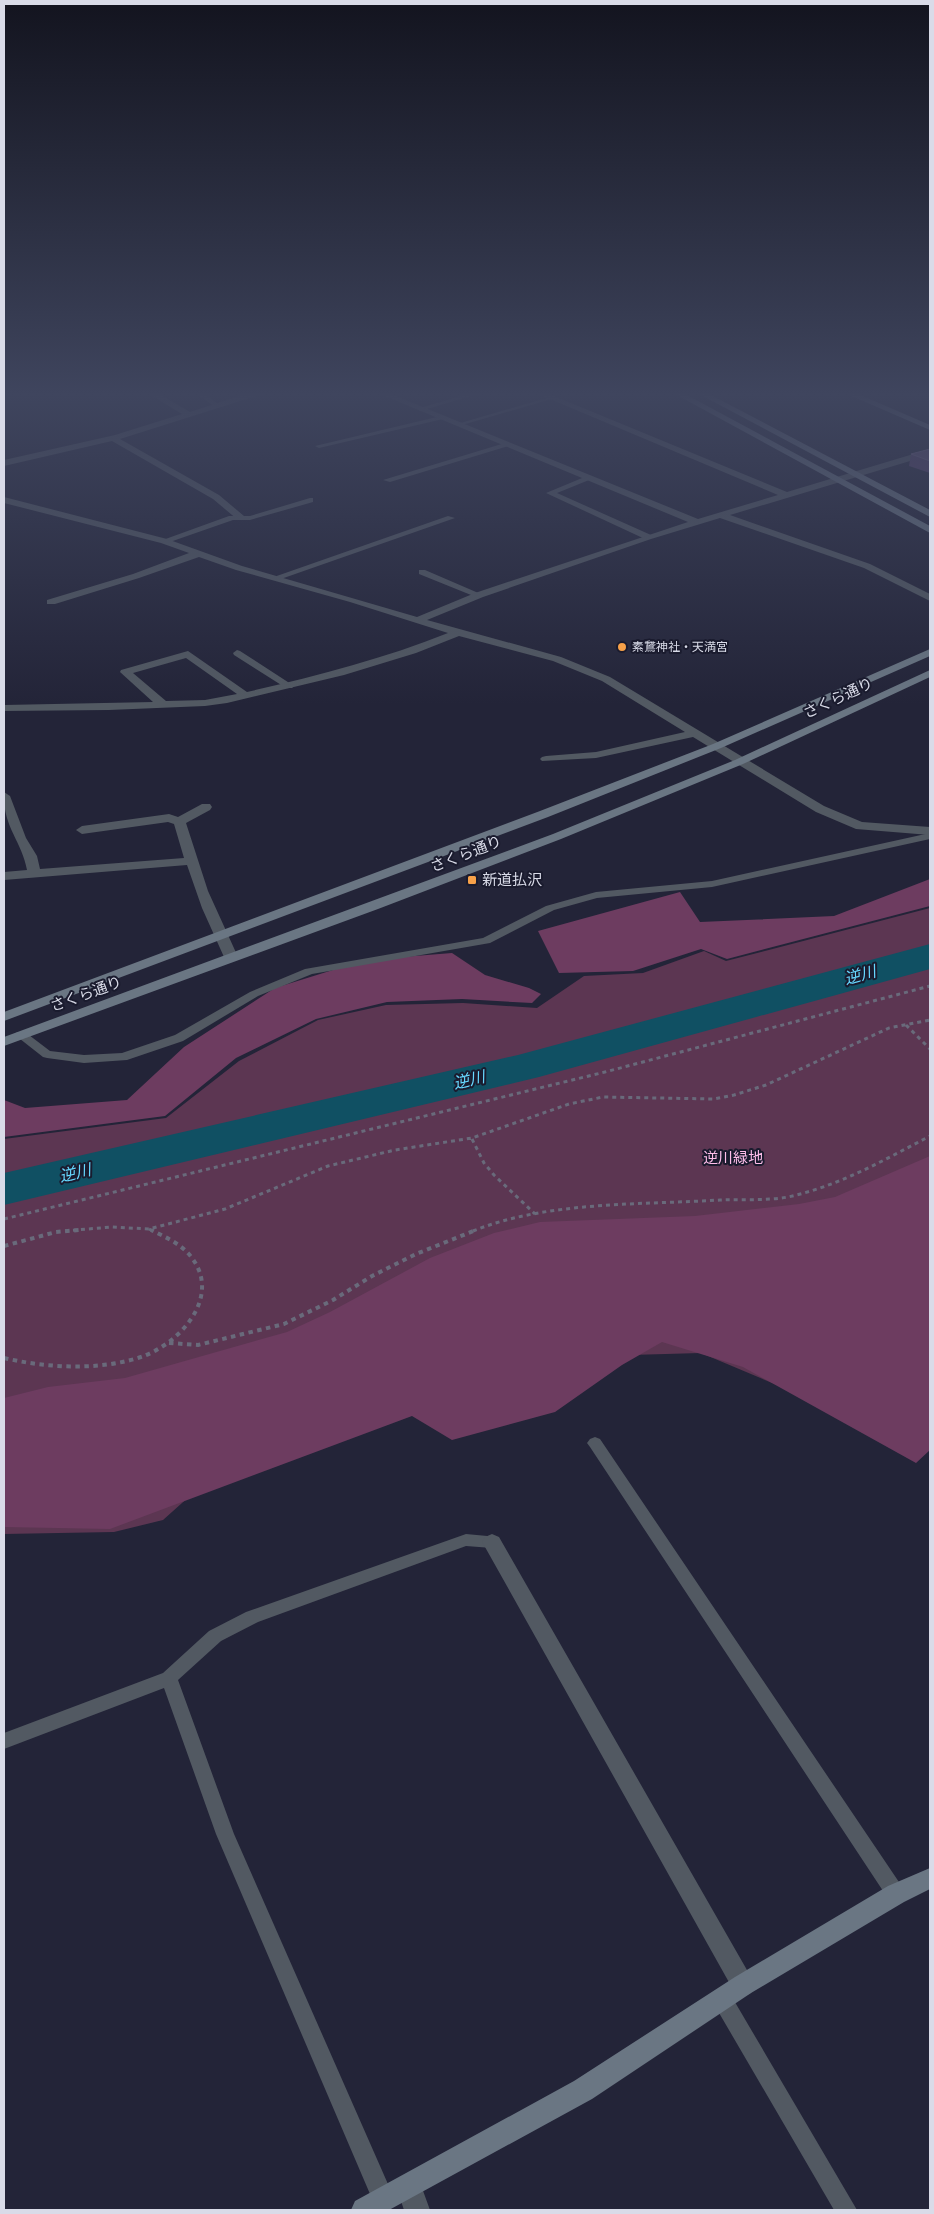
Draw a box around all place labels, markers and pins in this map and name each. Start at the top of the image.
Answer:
place label: 素鵞神社・天満宮 [632,638,728,656]
marker: 素鵞神社・天満宮 [616,641,628,653]
place label: 新道払沢 [482,869,542,891]
marker: 新道払沢 [466,874,478,886]

